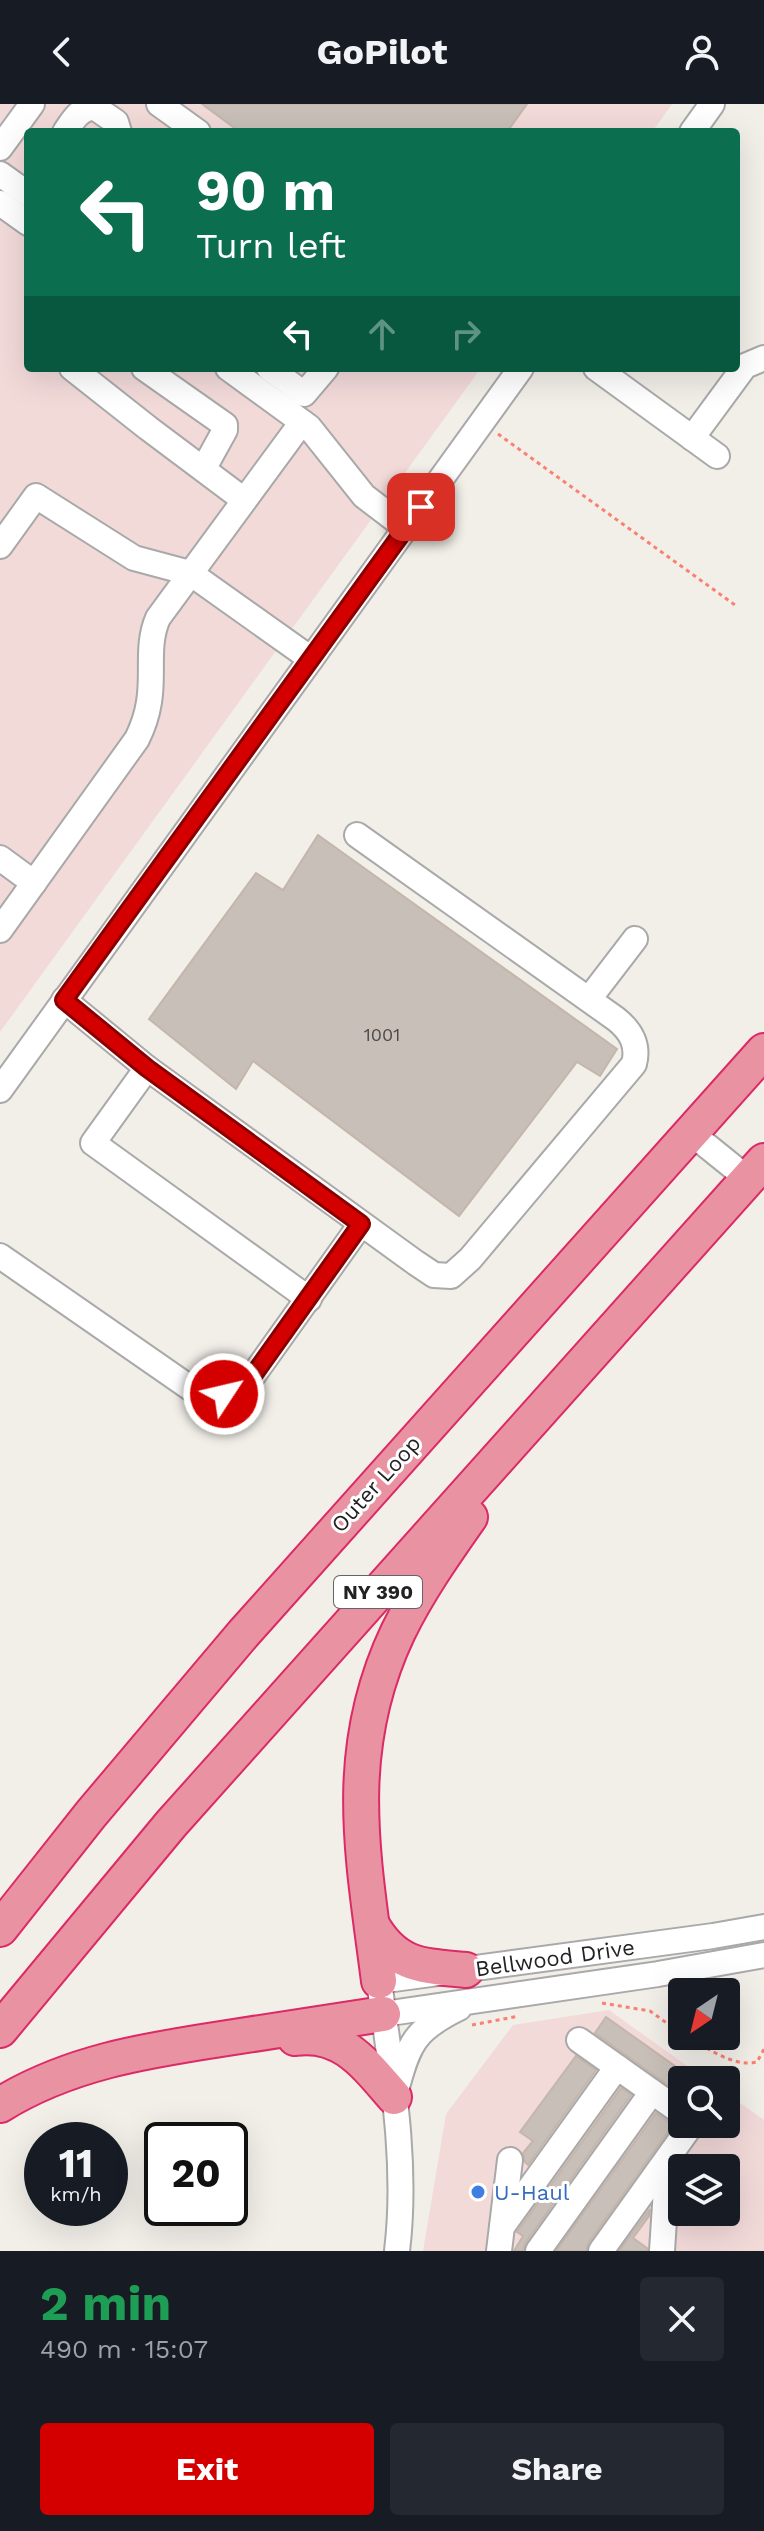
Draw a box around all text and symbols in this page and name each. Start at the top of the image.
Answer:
icon: back [40,30,84,74]
icon: person [680,30,724,74]
text: GoPilot [317,31,447,73]
text: 90 m [196,158,335,224]
icon: left [64,160,168,264]
text: Turn left [196,225,346,267]
icon: left [276,312,320,356]
icon: ahead [360,312,404,356]
icon: right [444,312,488,356]
pin [387,473,455,541]
icon: arrive [399,485,443,529]
house number: 1001 [364,1024,400,1045]
position arrow [182,1352,266,1436]
street label: Outer Loop [326,1431,426,1537]
road number: NY 390 [334,1576,422,1608]
street label: Bellwood Drive [474,1934,636,1982]
north arrow [668,1978,740,2050]
map controls [668,1978,740,2226]
button: search [668,2066,740,2138]
speed limit sign: 20 [144,2122,248,2226]
text: 11 [59,2140,93,2187]
button: layers [668,2154,740,2226]
place label: U-Haul [494,2180,570,2205]
text: km/h [50,2182,102,2206]
marker: U-Haul [469,2183,487,2201]
text: 2 min [40,2275,171,2332]
button: close [640,2277,724,2361]
text: 490 m · 15:07 [40,2334,208,2364]
button: Exit [40,2423,374,2515]
button: Share [390,2423,724,2515]

